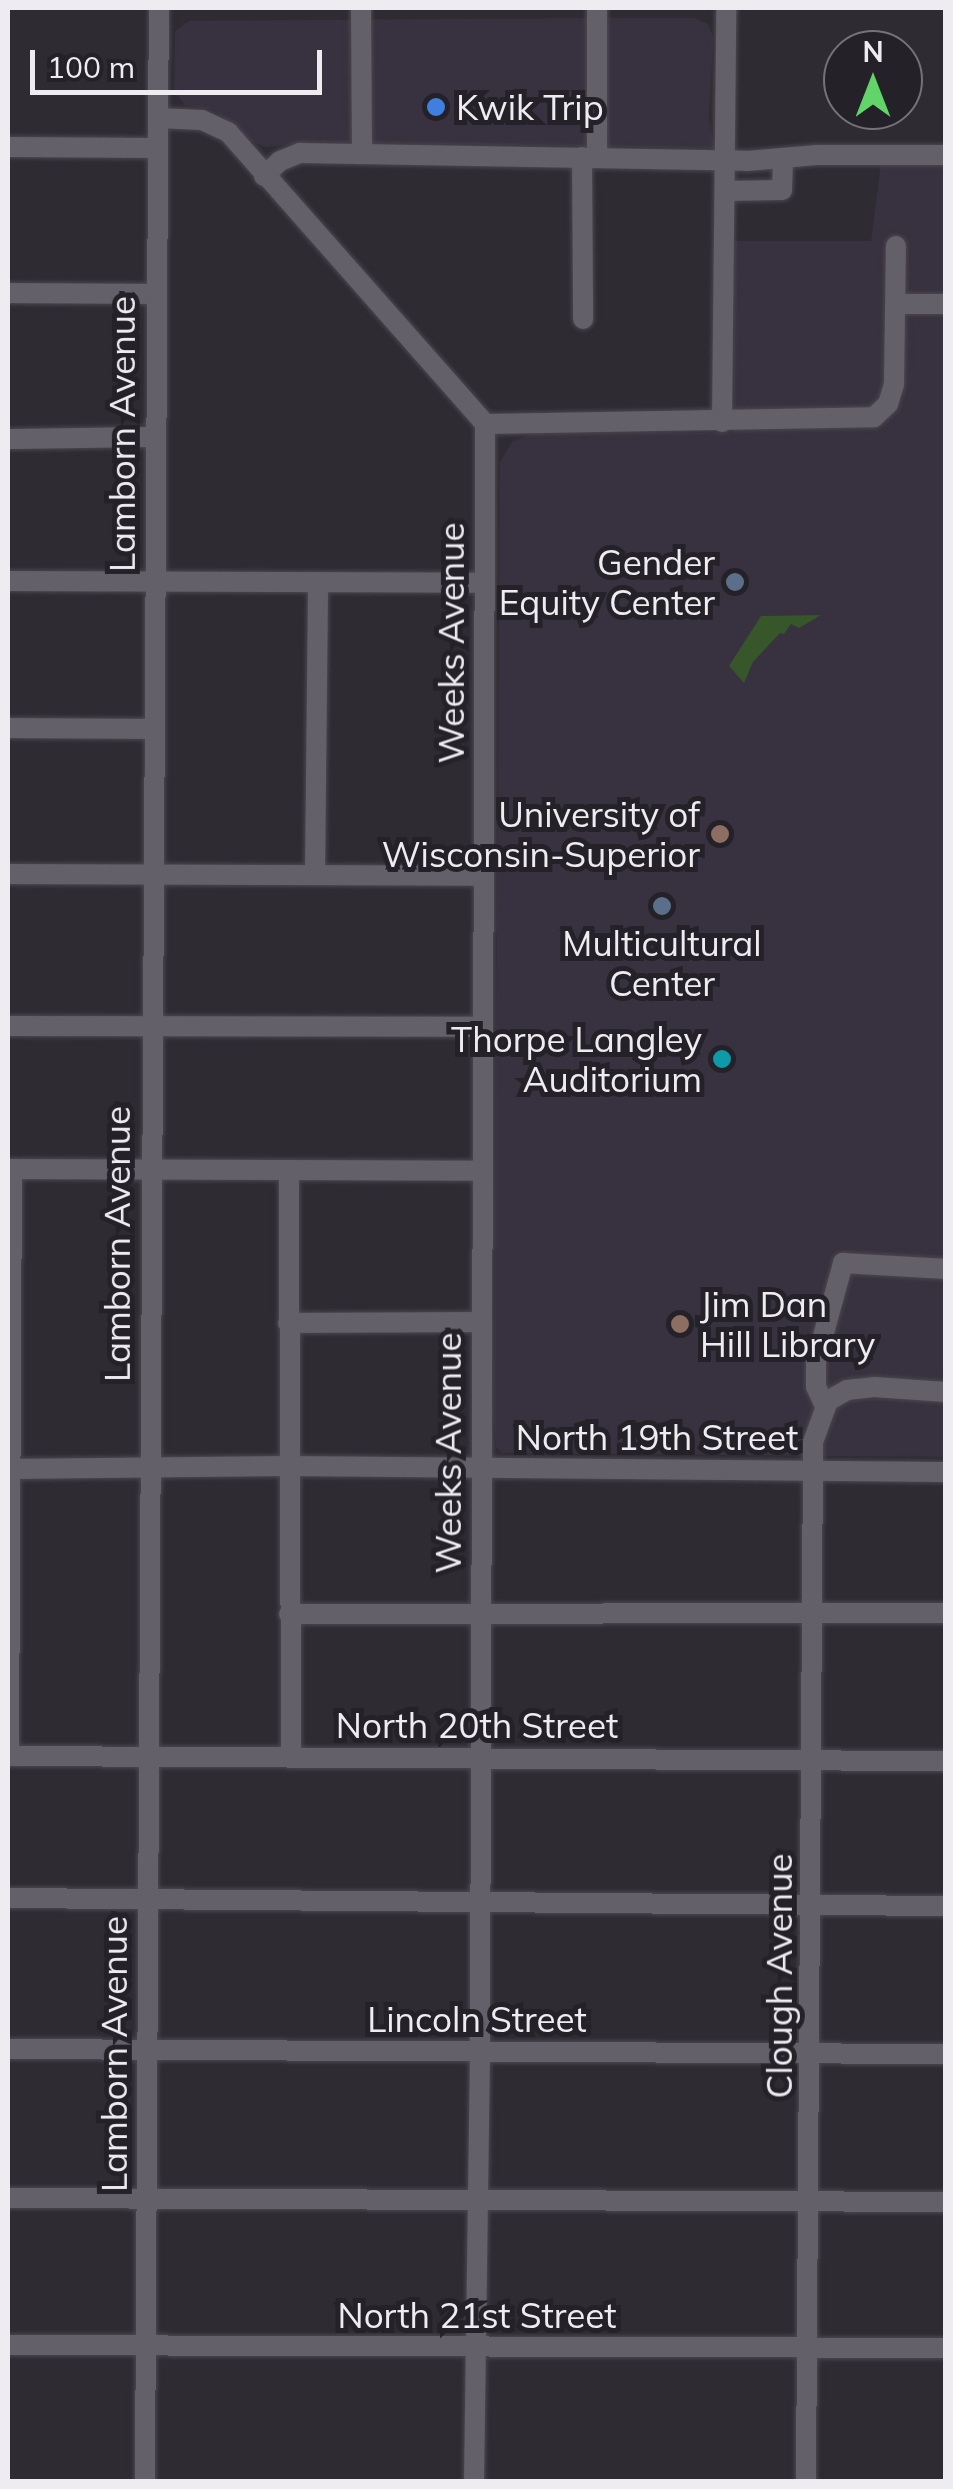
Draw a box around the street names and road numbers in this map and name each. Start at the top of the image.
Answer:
street label: Lamborn Avenue [101,296,143,572]
street label: Weeks Avenue [430,522,472,764]
street label: Lamborn Avenue [96,1106,138,1382]
street label: Weeks Avenue [427,1332,469,1574]
street label: North 19th Street [516,1416,798,1458]
street label: North 20th Street [336,1704,618,1746]
street label: Clough Avenue [758,1853,800,2099]
street label: Lamborn Avenue [93,1916,135,2192]
street label: Lincoln Street [367,1998,587,2040]
street label: North 21st Street [337,2294,617,2336]

